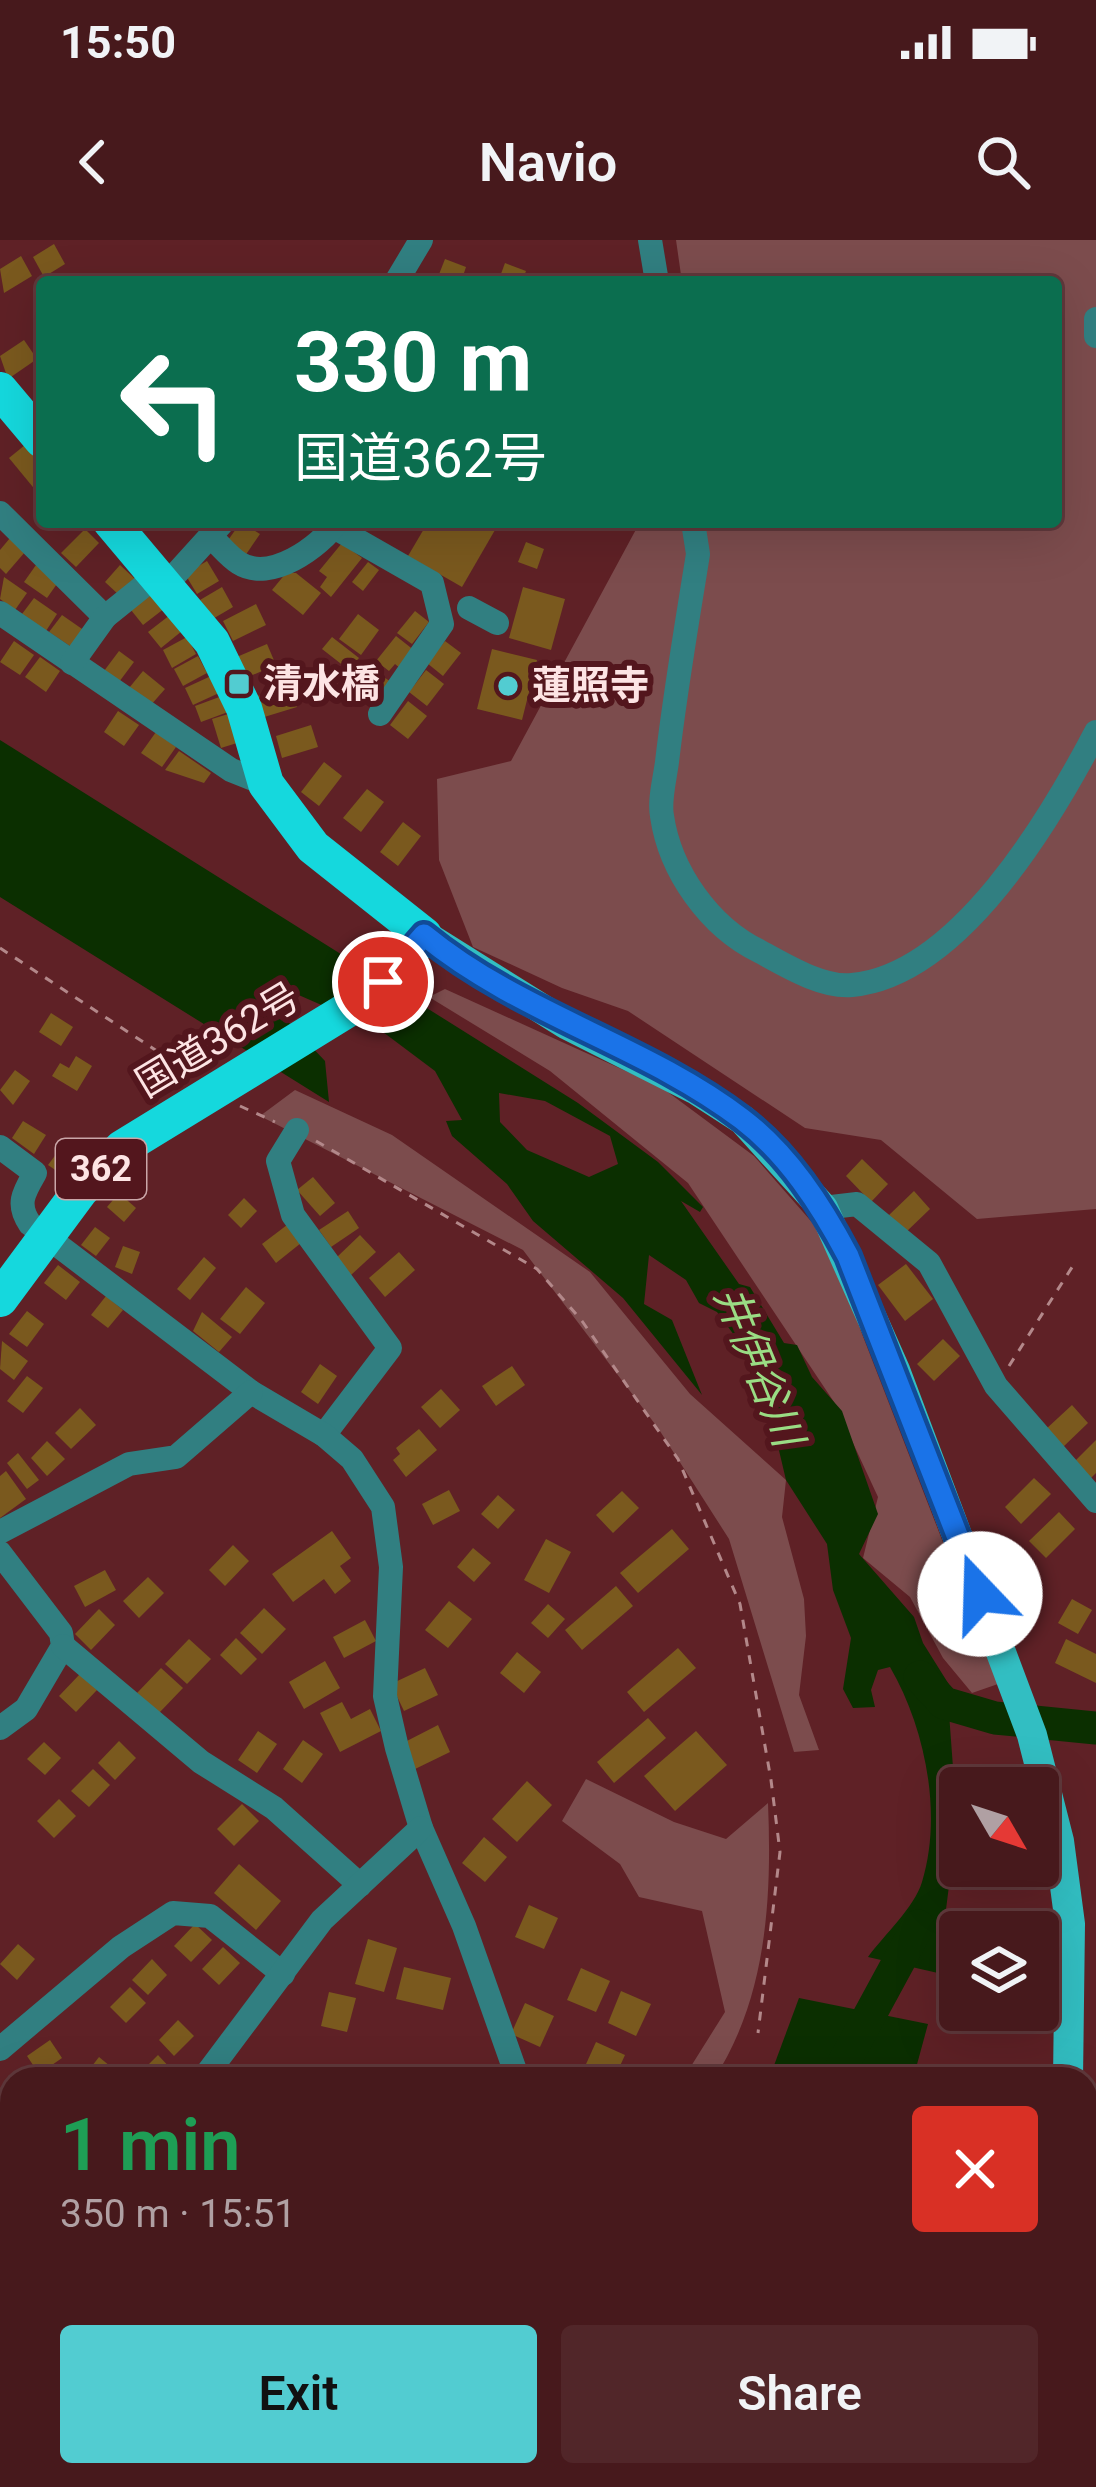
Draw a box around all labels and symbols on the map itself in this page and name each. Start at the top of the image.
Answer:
place label: 清水橋 [263,661,380,707]
place label: 蓮照寺 [532,663,649,709]
marker: 清水橋 [226,671,252,697]
marker: 蓮照寺 [495,673,521,699]
pin [332,931,434,1033]
street label: 国道362号 [128,973,308,1107]
road number: 362 [56,1139,146,1199]
water label: 井伊谷川 [705,1279,815,1457]
position arrow [917,1531,1043,1657]
north arrow [939,1767,1059,1887]

